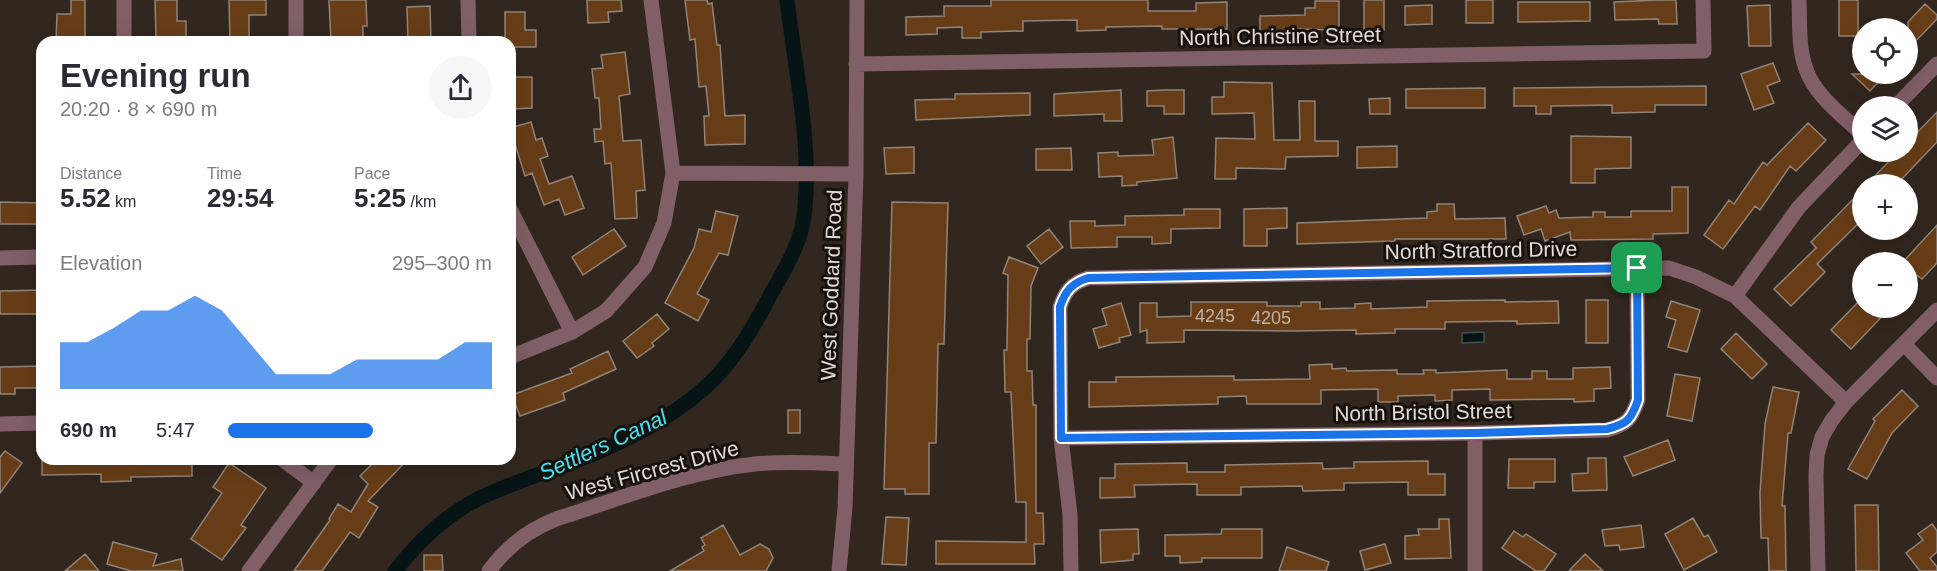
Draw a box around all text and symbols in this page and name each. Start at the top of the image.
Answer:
map controls [1852,18,1918,318]
button: locate [1852,18,1918,84]
street label: North Christine Street [1179,23,1381,49]
button: share [429,56,492,119]
text: Evening run [60,57,251,94]
button: layers [1852,96,1918,162]
text: 20:20 · 8 × 690 m [60,98,217,120]
text: Distance [60,165,122,182]
text: Time [207,165,242,182]
text: Pace [354,165,390,182]
button: + [1852,174,1918,240]
text: 5.52 [60,183,111,213]
text: 29:54 [207,183,274,213]
text: 5:25 [354,183,406,213]
street label: West Goddard Road [816,189,846,381]
text: km [111,193,136,210]
text: /km [406,193,436,210]
street label: North Stratford Drive [1385,237,1577,263]
pin [1611,242,1662,293]
icon: arrive [1620,251,1653,284]
text: Elevation [60,252,142,274]
text: 295–300 m [392,252,492,274]
button: − [1852,252,1918,318]
house number: 4245 [1195,306,1235,326]
house number: 4205 [1251,308,1291,328]
street label: North Bristol Street [1334,399,1512,425]
water label: Settlers Canal [535,404,672,486]
text: 690 m [60,419,117,441]
text: 5:47 [156,419,195,441]
street label: West Fircrest Drive [563,436,741,504]

